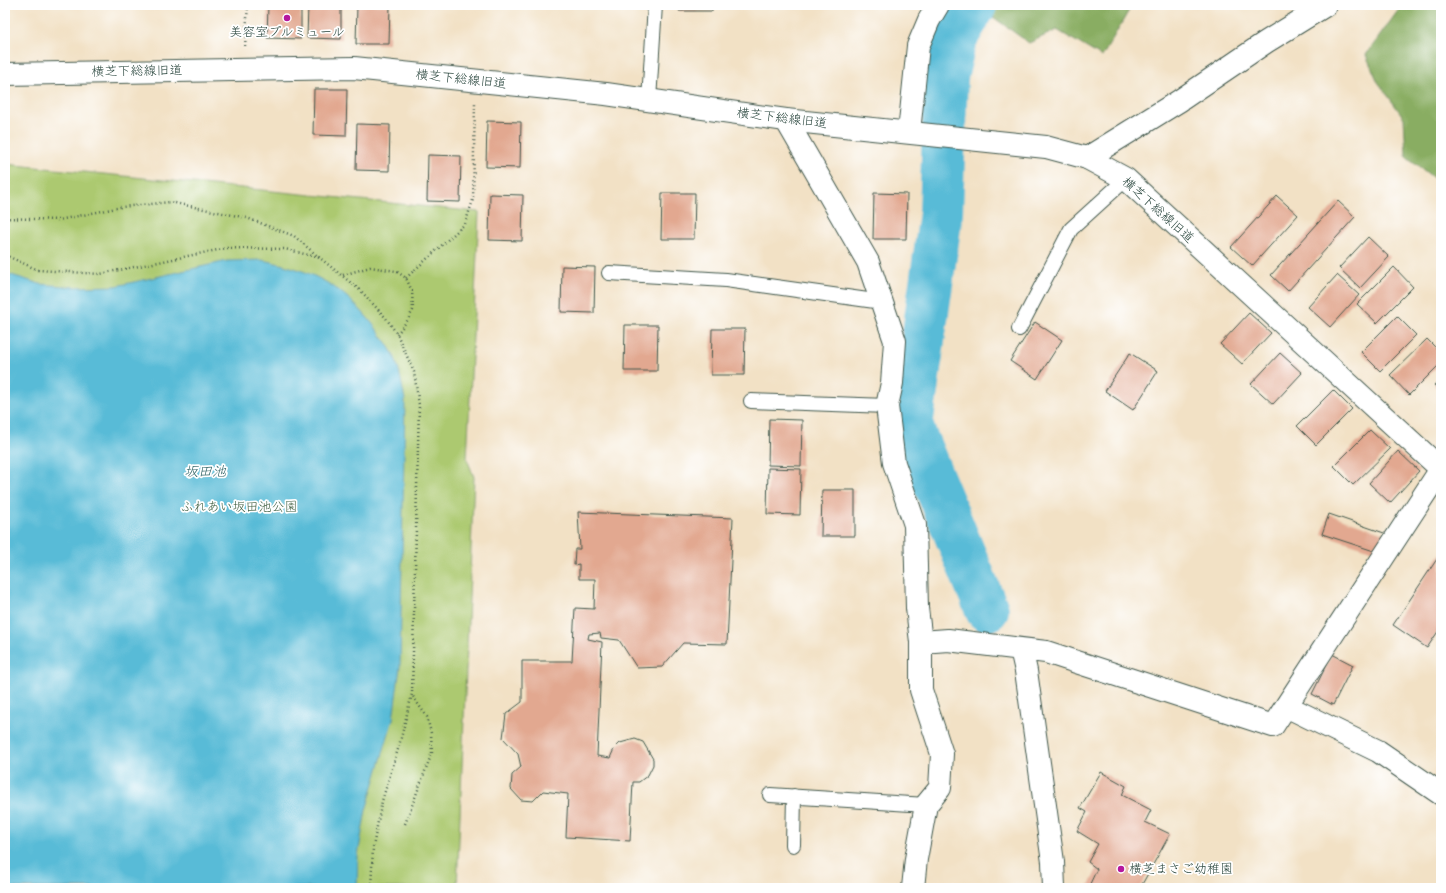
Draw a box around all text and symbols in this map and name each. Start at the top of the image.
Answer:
marker: 美容室プルミュール [282,13,292,23]
place label: 美容室プルミュール [229,24,345,40]
street label: 横芝下総線旧道 [91,62,183,80]
street label: 横芝下総線旧道 [415,66,507,92]
street label: 横芝下総線旧道 [736,105,828,131]
street label: 横芝下総線旧道 [1119,174,1197,246]
water label: 坂田池 [184,463,227,480]
park label: ふれあい坂田池公園 [180,499,298,515]
place label: 横芝まさご幼稚園 [1129,861,1233,877]
marker: 横芝まさご幼稚園 [1116,864,1126,874]

